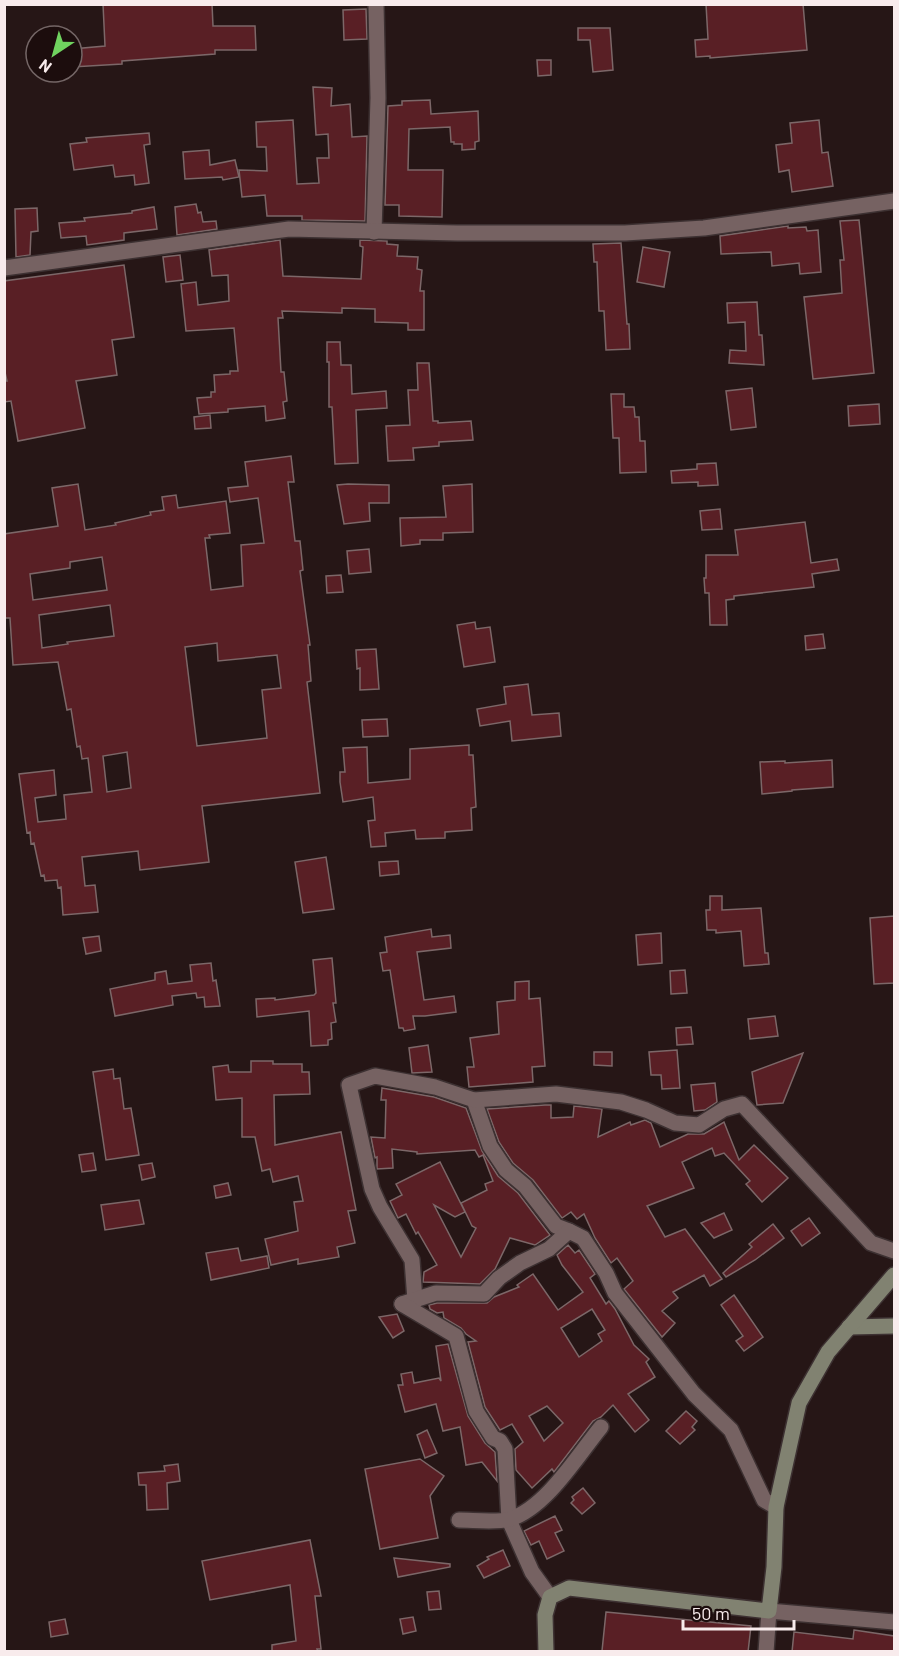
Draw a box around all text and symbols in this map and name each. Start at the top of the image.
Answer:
north arrow [24,24,84,84]
text: N [35,56,55,77]
scale bar [683,1593,794,1631]
text: 50 m [692,1602,730,1624]

